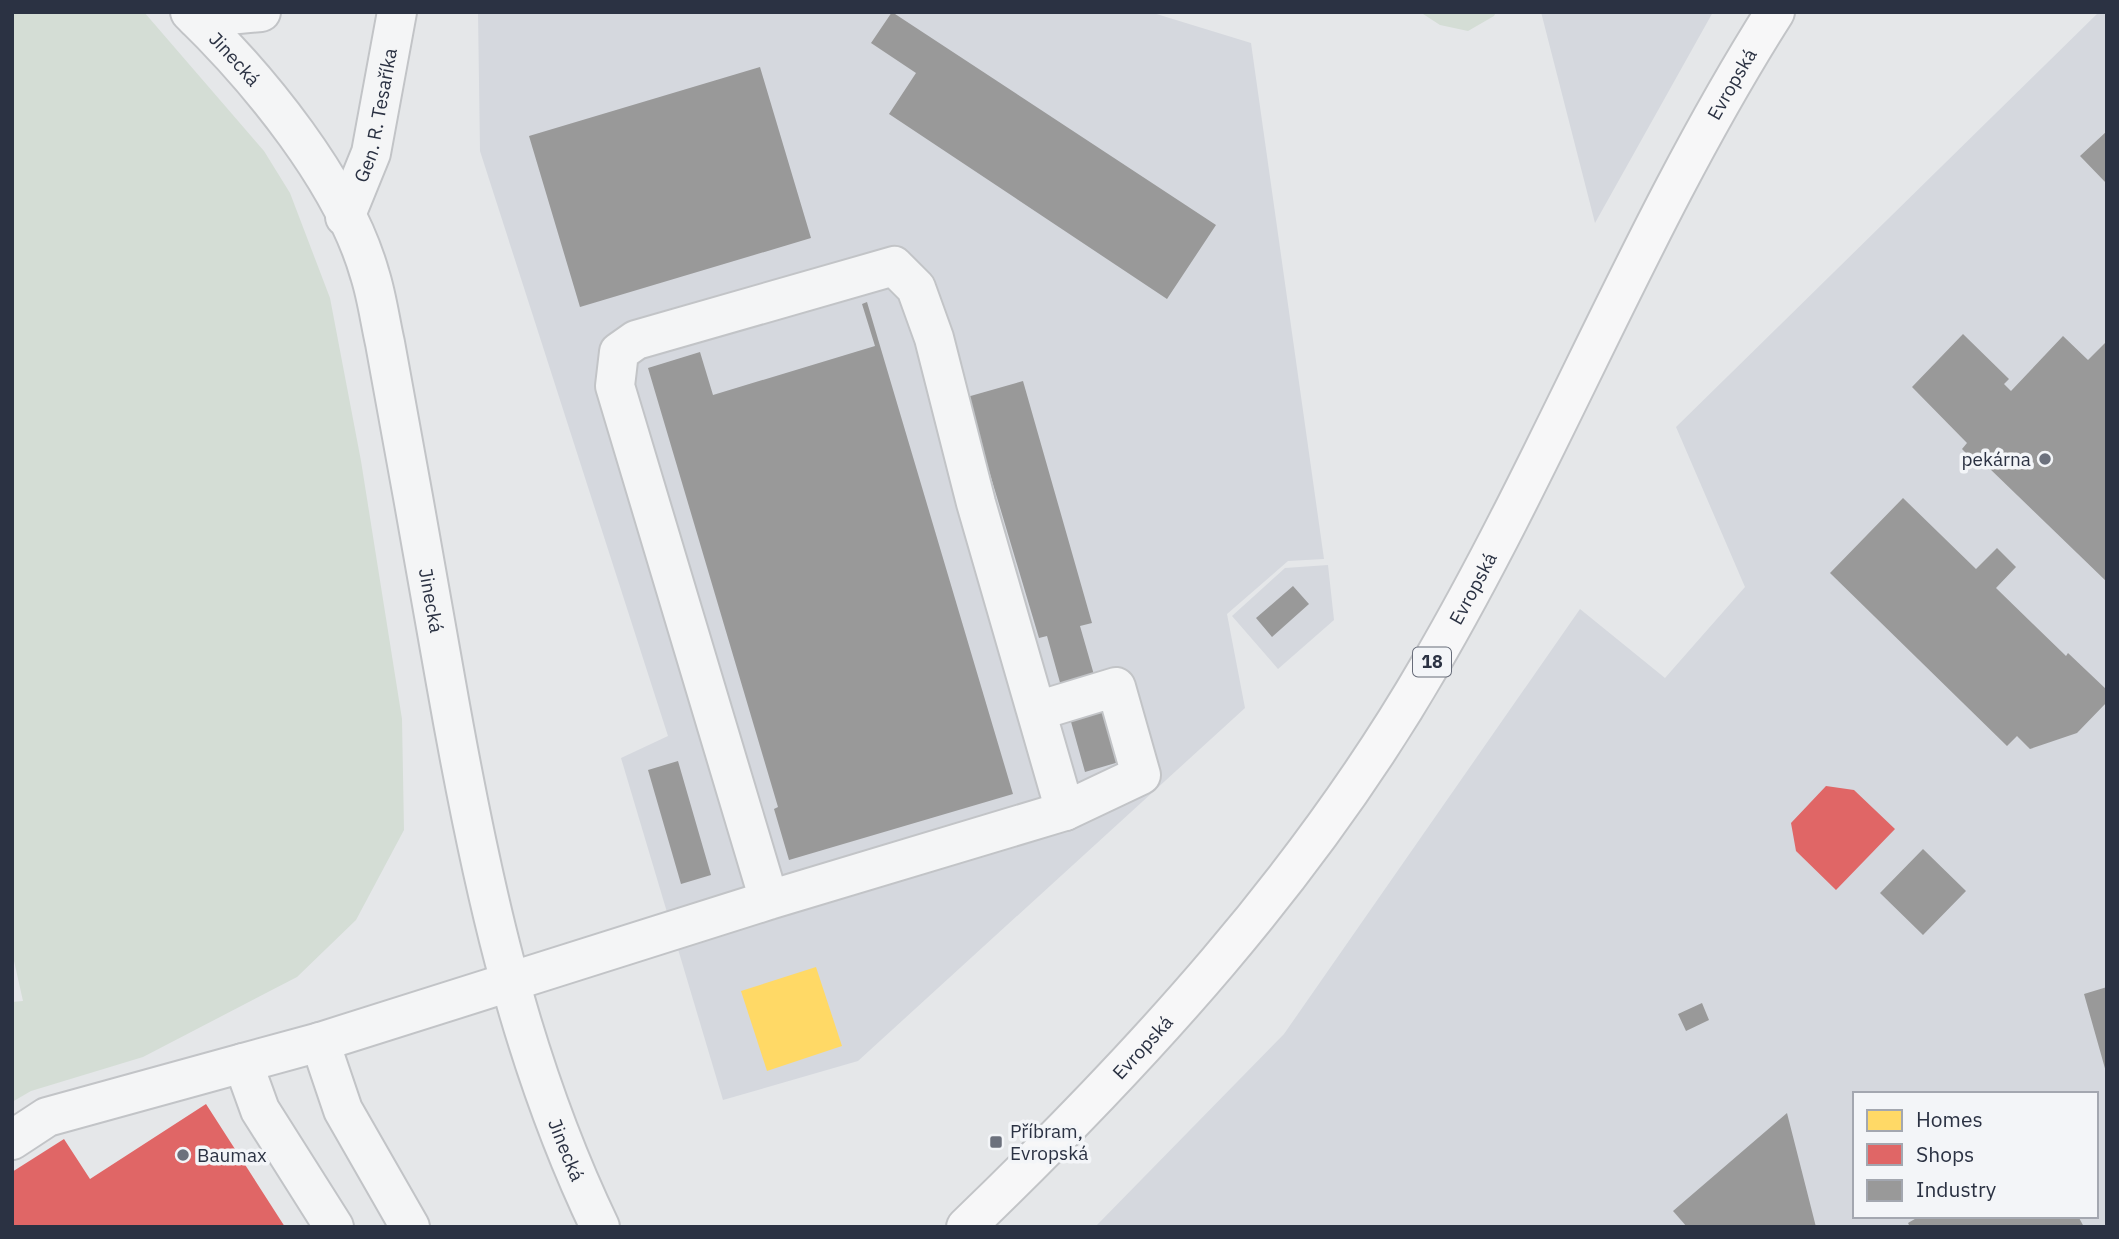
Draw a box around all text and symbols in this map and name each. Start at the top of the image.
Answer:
street label: Jinecká [204,27,266,91]
street label: Evropská [1702,44,1762,124]
street label: Gen. R. Tesaříka [348,46,402,186]
place label: pekárna [1962,447,2031,471]
marker: pekárna [2037,451,2053,467]
street label: Evropská [1444,548,1502,629]
street label: Jinecká [414,566,449,635]
road number: 18 [1413,648,1451,676]
street label: Evropská [1107,1010,1178,1084]
legend [1853,1092,2098,1218]
text: Homes [1916,1105,1983,1133]
street label: Jinecká [543,1115,590,1185]
place label: Příbram, Evropská [1010,1119,1088,1165]
marker: Příbram, Evropská [988,1134,1004,1150]
text: Shops [1916,1140,1974,1168]
place label: Baumax [197,1143,267,1167]
marker: Baumax [175,1147,191,1163]
text: Industry [1916,1175,1997,1203]

